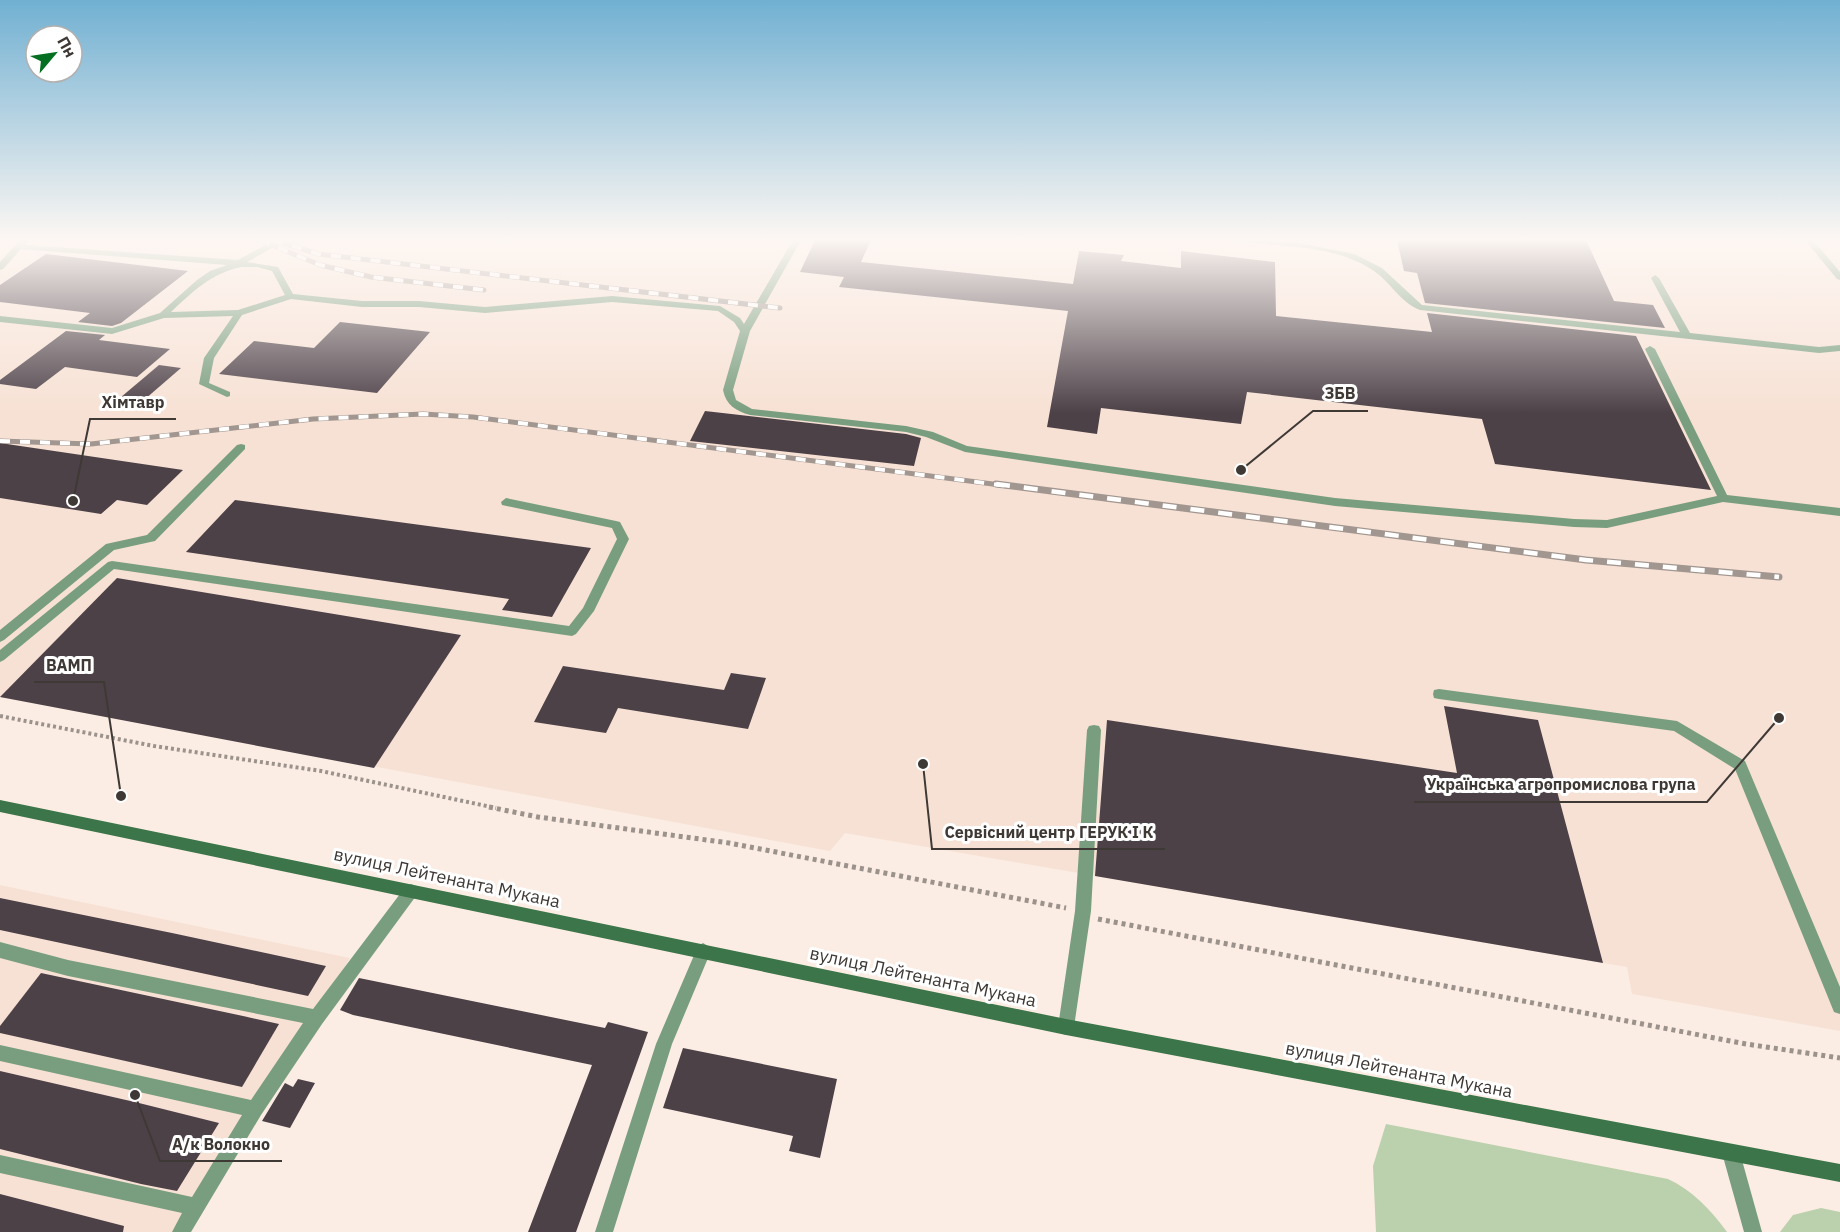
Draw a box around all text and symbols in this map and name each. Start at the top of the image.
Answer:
north arrow [24,24,84,84]
text: Пн [53,33,81,61]
callout: ЗБВ [1313,377,1368,411]
text: ЗБВ [1325,383,1356,403]
callout: Хімтавр [90,385,176,419]
text: Хімтавр [102,392,165,412]
callout: ВАМП [34,648,104,682]
text: ВАМП [46,655,92,675]
callout: Українська агропромислова група [1414,768,1707,802]
text: Українська агропромислова група [1426,774,1696,794]
callout: Сервісний центр ГЕРУК І К [932,815,1165,849]
text: Сервісний центр ГЕРУК І К [945,822,1154,842]
street label: вулиця Лейтенанта Мукана [332,842,563,913]
street label: вулиця Лейтенанта Мукана [808,941,1039,1012]
street label: вулиця Лейтенанта Мукана [1284,1036,1515,1103]
callout: А/к Волокно [160,1127,282,1161]
text: А/к Волокно [172,1134,270,1154]

